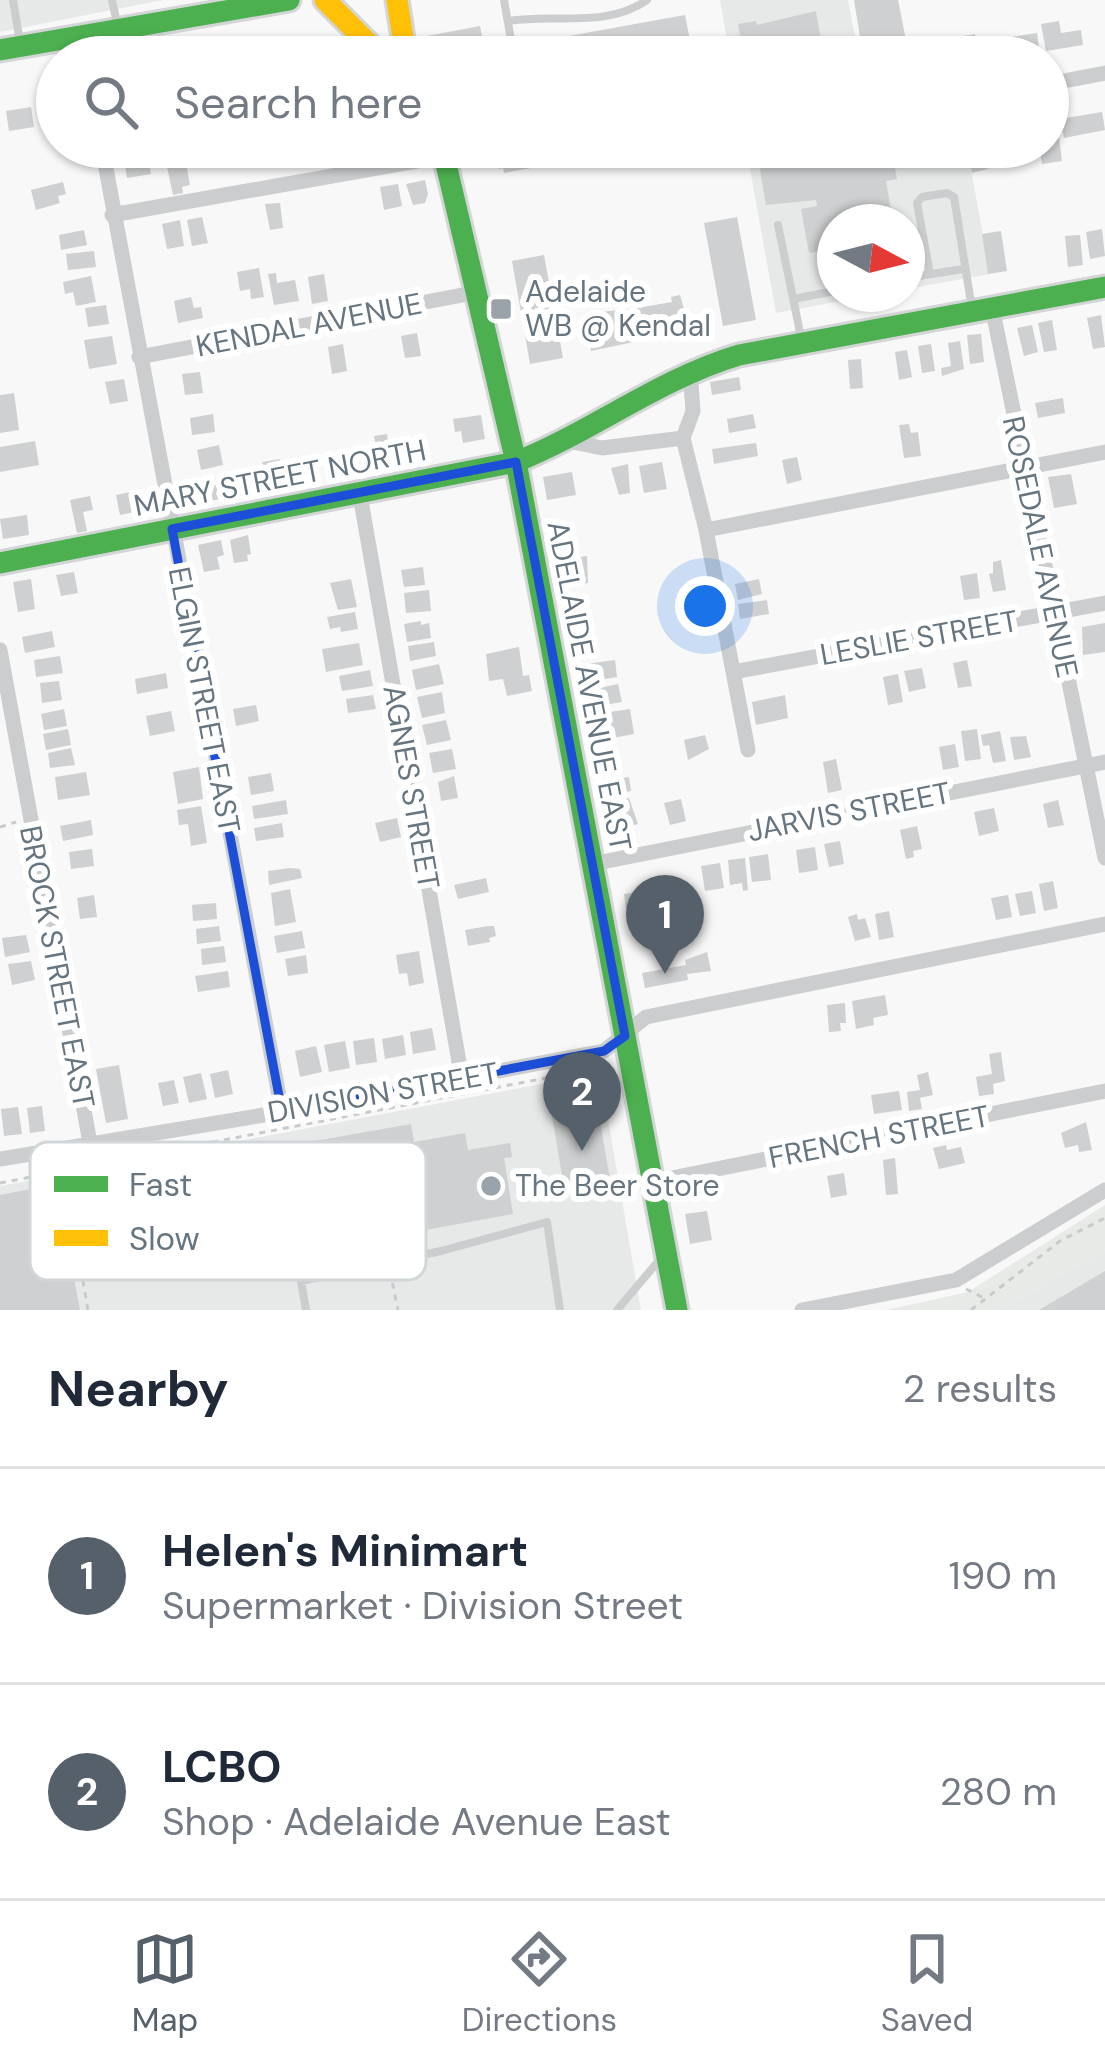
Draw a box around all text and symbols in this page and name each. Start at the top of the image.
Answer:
search box [36,36,1069,168]
icon: search [78,69,144,135]
text: Search here [174,73,422,132]
north arrow [817,204,925,312]
place label: Adelaide WB @ Kendal [525,272,711,345]
street label: KENDAL AVENUE [193,283,425,366]
marker: Adelaide WB @ Kendal [488,296,514,322]
street label: ROSEDALE AVENUE [994,412,1087,681]
street label: MARY STREET NORTH [131,430,429,525]
street label: ADELAIDE AVENUE EAST [538,517,641,854]
street label: ELGIN STREET EAST [160,564,249,836]
your location [675,576,735,636]
street label: LESLIE STREET [817,601,1021,674]
street label: AGNES STREET [374,682,449,892]
street label: JARVIS STREET [744,773,954,850]
street label: BROCK STREET EAST [11,822,104,1111]
pin: 1 [626,875,704,974]
pin: 2 [543,1052,621,1151]
street label: DIVISION STREET [265,1053,501,1132]
street label: FRENCH STREET [765,1096,992,1177]
legend [30,1142,426,1280]
text: Fast [129,1163,192,1206]
place label: The Beer Store [515,1166,719,1205]
marker: The Beer Store [478,1173,504,1199]
text: Slow [129,1217,200,1260]
text: Nearby [48,1355,229,1422]
text: 2 results [903,1363,1057,1414]
text: Helen's Minimart [162,1521,528,1580]
text: 1 [80,1550,94,1601]
text: 190 m [949,1550,1057,1601]
text: Supermarket · Division Street [162,1580,683,1631]
text: LCBO [162,1737,282,1796]
text: 2 [76,1766,98,1817]
text: 280 m [940,1766,1057,1817]
text: Shop · Adelaide Avenue East [162,1796,671,1847]
tab: Map [132,1926,198,2041]
tab: Directions [462,1926,617,2041]
tab: Saved [881,1926,973,2041]

